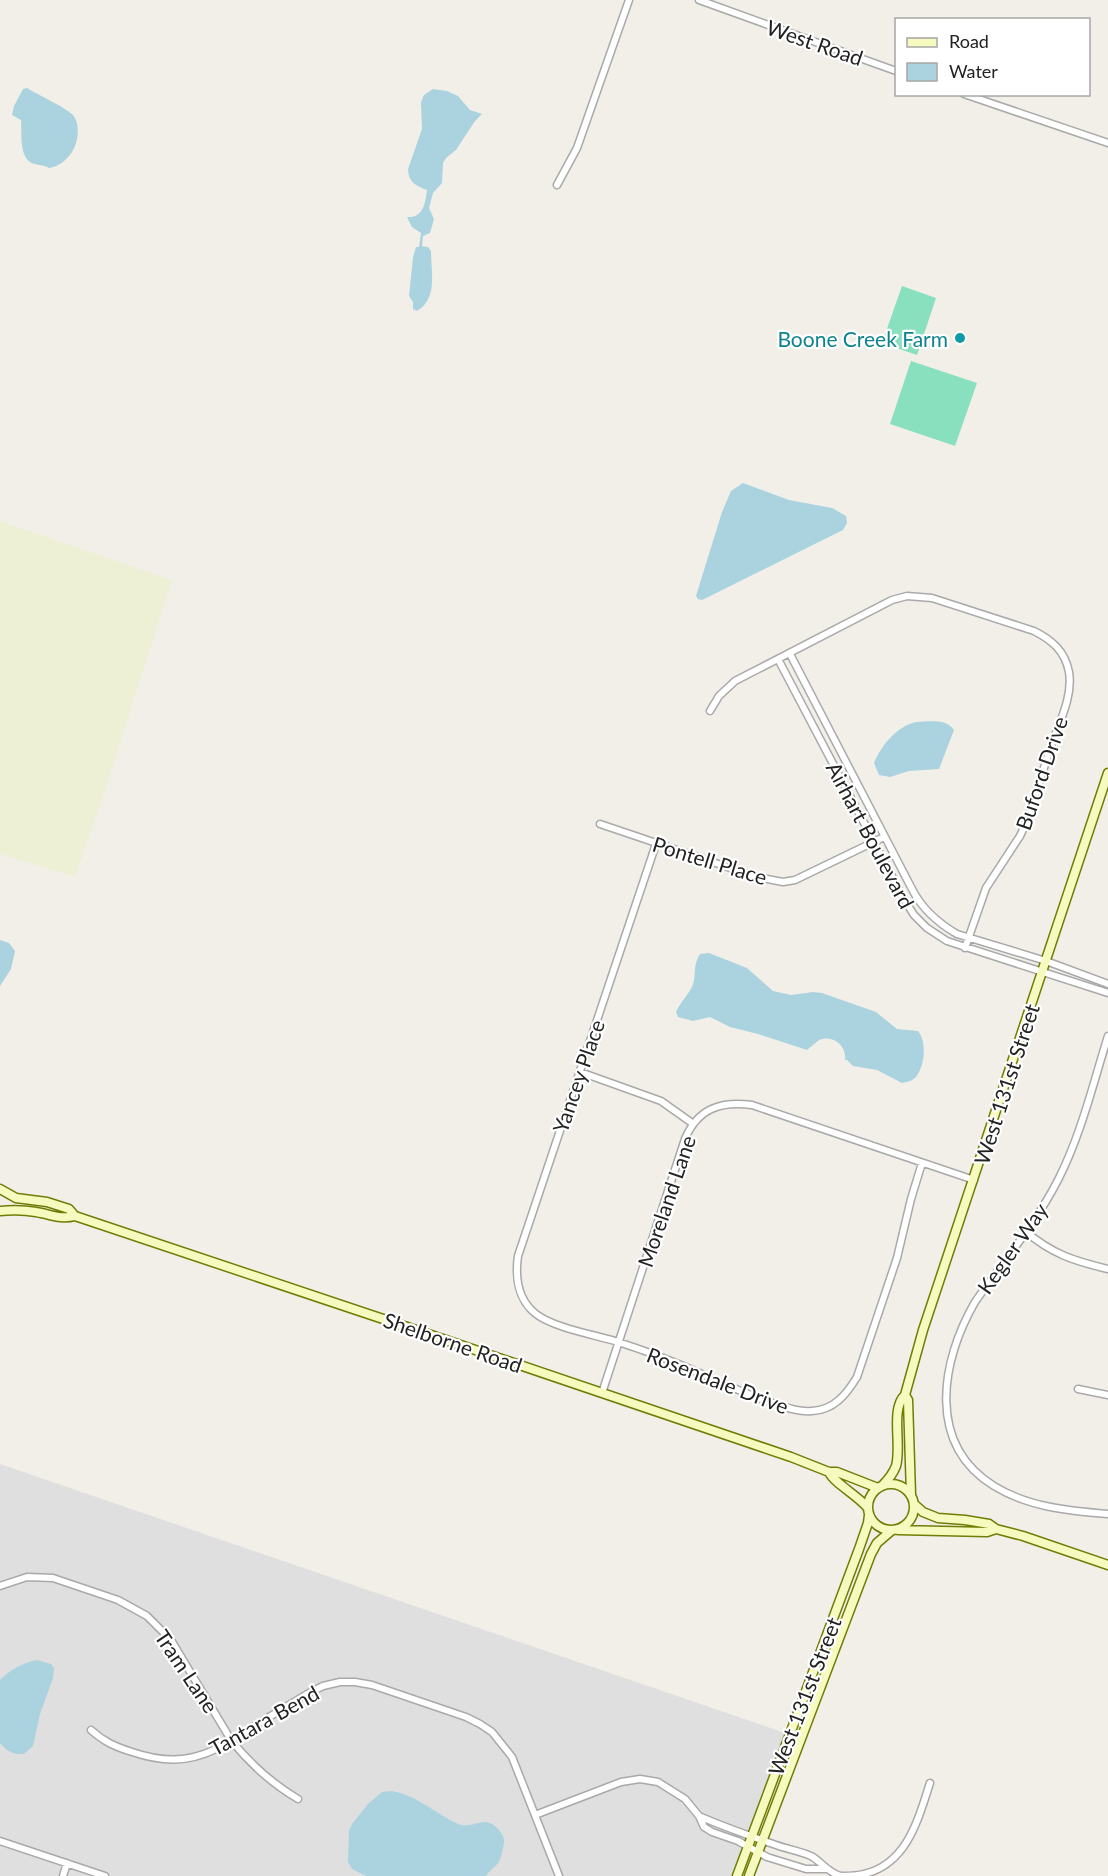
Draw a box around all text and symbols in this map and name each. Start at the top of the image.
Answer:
street label: West Road [764,14,866,70]
legend [895,18,1090,96]
text: Road [949,30,989,52]
text: Water [949,60,998,82]
place label: Boone Creek Farm [777,326,948,351]
marker: Boone Creek Farm [953,331,967,345]
street label: Buford Drive [1010,713,1072,833]
street label: Airhart Boulevard [822,757,920,913]
street label: Pontell Place [650,831,770,889]
street label: West 131st Street [968,1000,1044,1168]
street label: Yancey Place [547,1016,609,1136]
street label: Moreland Lane [632,1132,700,1270]
street label: Kegler Way [972,1198,1052,1298]
street label: Shelborne Road [380,1307,526,1377]
street label: Rosendale Drive [644,1341,792,1419]
street label: West 131st Street [762,1613,846,1779]
street label: Tram Lane [150,1625,224,1717]
street label: Tantara Bend [205,1680,323,1760]

